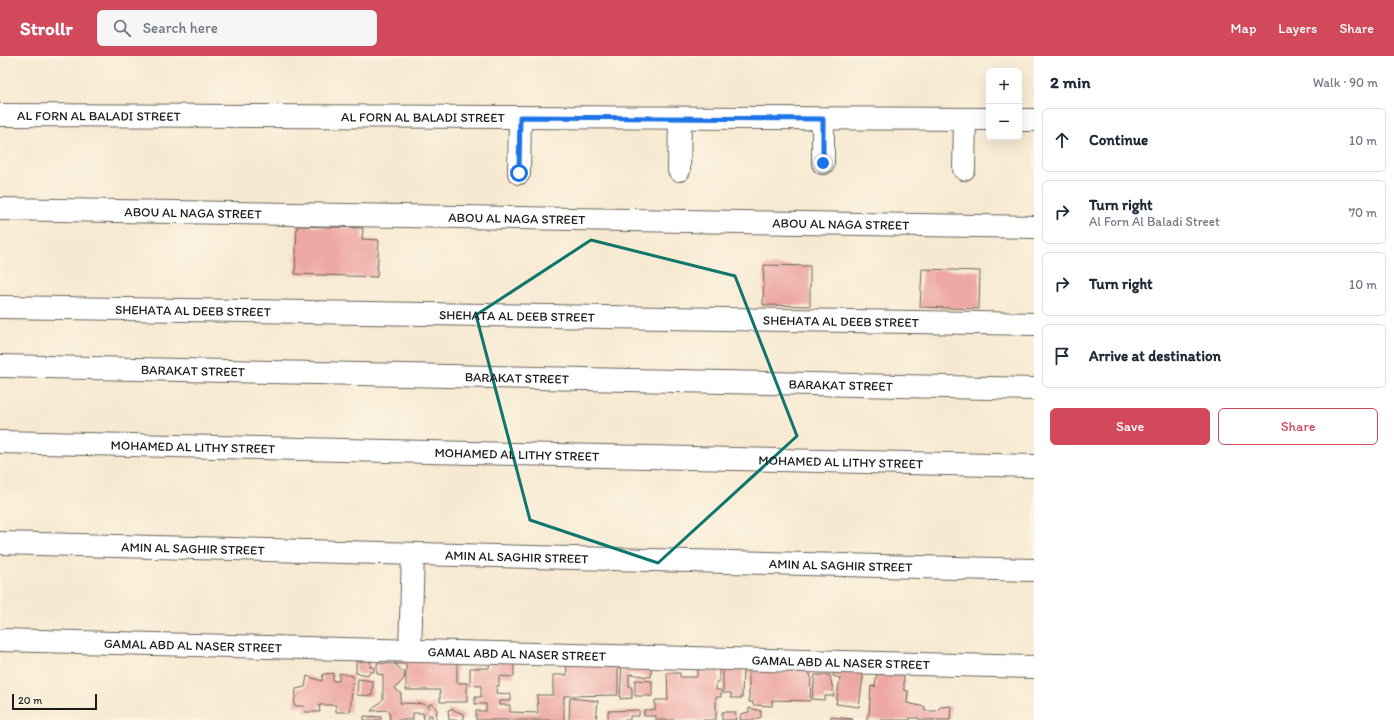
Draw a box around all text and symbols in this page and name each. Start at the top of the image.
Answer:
search box [97,10,377,46]
text: Strollr [20,17,73,40]
icon: search [111,17,133,39]
text: Search here [143,19,218,37]
text: Map [1231,20,1256,37]
text: Layers [1278,20,1317,37]
text: Share [1339,20,1374,37]
map controls [986,68,1022,140]
button: + [986,68,1022,104]
text: 2 min [1050,72,1090,92]
text: Walk · 90 m [1313,75,1378,90]
button: − [986,104,1022,140]
street label: AL FORN AL BALADI STREET [17,108,182,124]
street label: AL FORN AL BALADI STREET [341,109,506,125]
icon: ahead [1051,129,1073,151]
text: Continue [1089,131,1148,149]
text: 10 m [1349,133,1377,148]
route end [814,154,832,172]
route start [510,164,528,182]
text: Turn right [1089,196,1153,214]
icon: right [1051,201,1073,223]
street label: ABOU AL NAGA STREET [124,204,262,222]
text: 70 m [1349,205,1377,220]
street label: ABOU AL NAGA STREET [448,210,586,227]
text: Al Forn Al Baladi Street [1089,214,1220,229]
street label: ABOU AL NAGA STREET [772,215,910,233]
icon: right [1051,273,1073,295]
text: Turn right [1089,275,1153,293]
text: 10 m [1349,277,1377,292]
street label: SHEHATA AL DEEB STREET [115,302,272,319]
street label: SHEHATA AL DEEB STREET [439,307,596,325]
street label: SHEHATA AL DEEB STREET [763,313,920,330]
icon: arrive [1051,345,1073,367]
text: Arrive at destination [1089,347,1221,365]
street label: BARAKAT STREET [141,362,246,379]
street label: BARAKAT STREET [465,369,570,387]
street label: BARAKAT STREET [789,377,894,394]
button: Save [1050,408,1210,445]
button: Share [1218,408,1378,445]
street label: MOHAMED AL LITHY STREET [110,438,276,456]
street label: MOHAMED AL LITHY STREET [434,445,600,464]
street label: MOHAMED AL LITHY STREET [758,453,924,471]
street label: AMIN AL SAGHIR STREET [121,539,266,558]
street label: AMIN AL SAGHIR STREET [445,548,589,566]
street label: AMIN AL SAGHIR STREET [769,556,913,575]
street label: GAMAL ABD AL NASER STREET [104,636,283,655]
street label: GAMAL ABD AL NASER STREET [427,644,607,664]
street label: GAMAL ABD AL NASER STREET [751,653,931,672]
scale bar [12,692,97,711]
text: 20 m [18,694,42,707]

